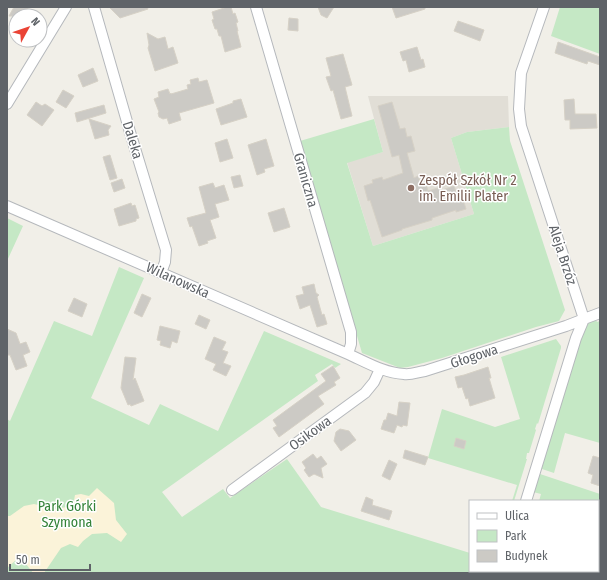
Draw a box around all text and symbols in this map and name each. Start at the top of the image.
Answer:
north arrow [8,8,48,48]
text: N [28,15,42,29]
street label: Daleka [119,119,146,161]
street label: Graniczna [290,151,321,210]
place label: Zespół Szkół Nr 2 im. Emilii Plater [419,172,517,205]
marker: Zespół Szkół Nr 2 im. Emilii Plater [406,183,416,193]
street label: Aleja Brzóz [545,223,580,288]
street label: Wilanowska [143,259,212,302]
street label: Głogowa [448,341,500,372]
street label: Osikowa [286,412,335,454]
park label: Park Górki Szymona [38,498,96,531]
legend [469,500,599,572]
text: Ulica [505,509,529,523]
text: Park [505,529,527,543]
scale bar [10,546,90,572]
text: Budynek [505,549,548,563]
text: 50 m [16,553,40,567]

